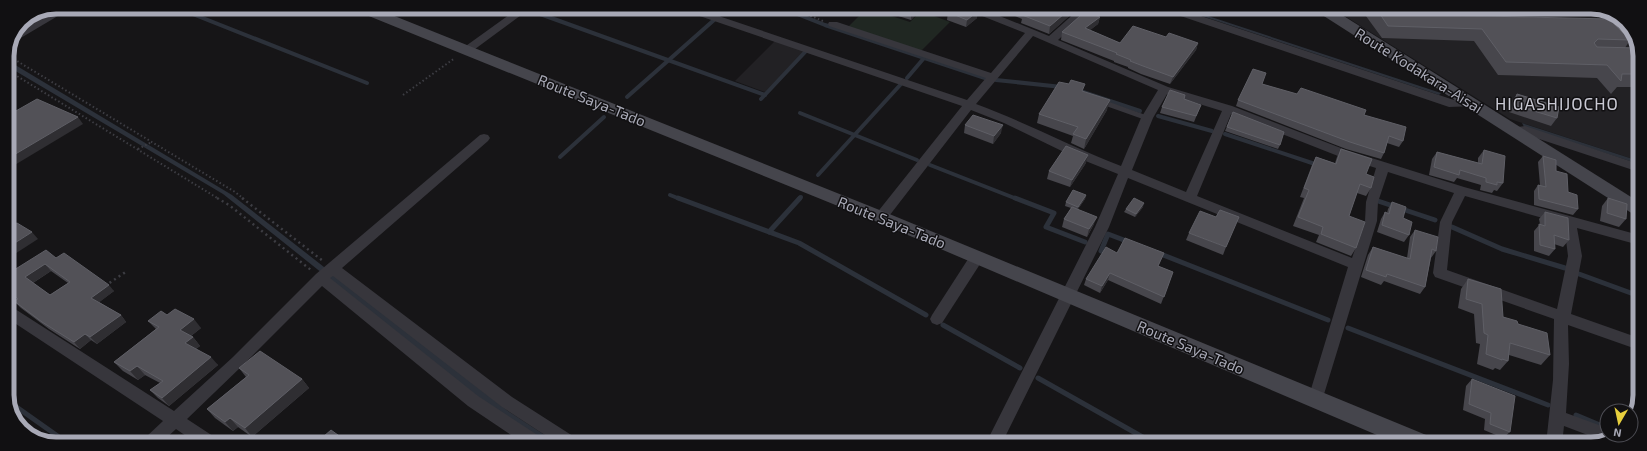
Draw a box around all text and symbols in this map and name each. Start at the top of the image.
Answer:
street label: Route Kodakara-Aisai [1352,23,1486,117]
street label: Route Saya-Tado [535,70,649,130]
district label: HIGASHIJOCHO [1495,93,1619,113]
street label: Route Saya-Tado [835,192,949,252]
street label: Route Saya-Tado [1135,316,1247,378]
north arrow [1599,403,1639,443]
text: N [1612,426,1622,440]

